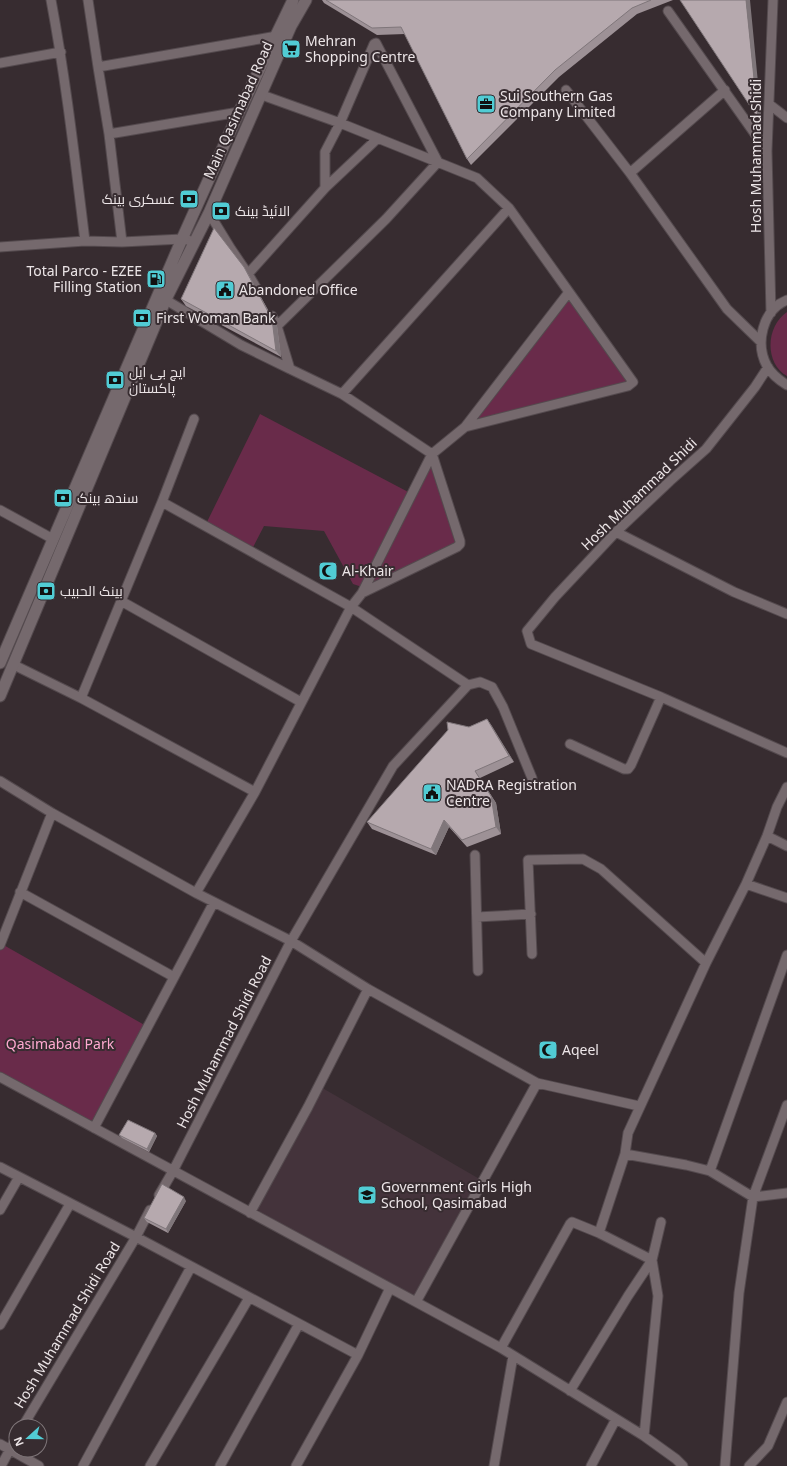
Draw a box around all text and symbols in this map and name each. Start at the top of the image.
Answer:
place label: Mehran Shopping Centre [305,31,415,66]
street label: Main Qasimabad Road [199,38,276,182]
supermarket icon: Mehran Shopping Centre [280,38,302,60]
street label: Hosh Muhammad Shidi [746,79,765,233]
place label: Sui Southern Gas Company Limited [500,86,616,121]
office icon: Sui Southern Gas Company Limited [475,93,497,115]
bank icon: عسکری بینک [178,188,200,210]
place label: عسکری بینک [102,189,175,208]
bank icon: الائیڈ بینک [210,200,232,222]
place label: الائیڈ بینک [235,201,290,220]
place label: Total Parco - EZEE Filling Station [26,261,142,296]
fuel station icon: Total Parco - EZEE Filling Station [145,268,167,290]
public building icon: Abandoned Office [214,279,236,301]
place label: Abandoned Office [239,280,358,299]
bank icon: First Woman Bank [131,307,153,329]
place label: First Woman Bank [156,308,276,327]
place label: ایچ بی ایل پاکستان [129,362,186,398]
bank icon: ایچ بی ایل پاکستان [104,369,126,391]
street label: Hosh Muhammad Shidi [577,433,701,554]
bank icon: سندھ بینک [52,487,74,509]
place label: سندھ بینک [77,488,138,507]
mosque icon: Al-Khair [317,560,339,582]
place label: Al-Khair [342,561,394,580]
bank icon: بينک الحبيب [35,580,57,602]
place label: بينک الحبيب [60,581,123,600]
place label: NADRA Registration Centre [446,775,577,810]
public building icon: NADRA Registration Centre [421,782,443,804]
street label: Hosh Muhammad Shidi Road [172,952,275,1131]
park label: Qasimabad Park [6,1034,115,1053]
mosque icon: Aqeel [537,1039,559,1061]
place label: Aqeel [562,1040,599,1059]
place label: Government Girls High School, Qasimabad [381,1177,532,1212]
school or university icon: Government Girls High School, Qasimabad [356,1184,378,1206]
street label: Hosh Muhammad Shidi Road [9,1238,124,1412]
north arrow [8,1418,48,1458]
text: N [10,1435,27,1449]

